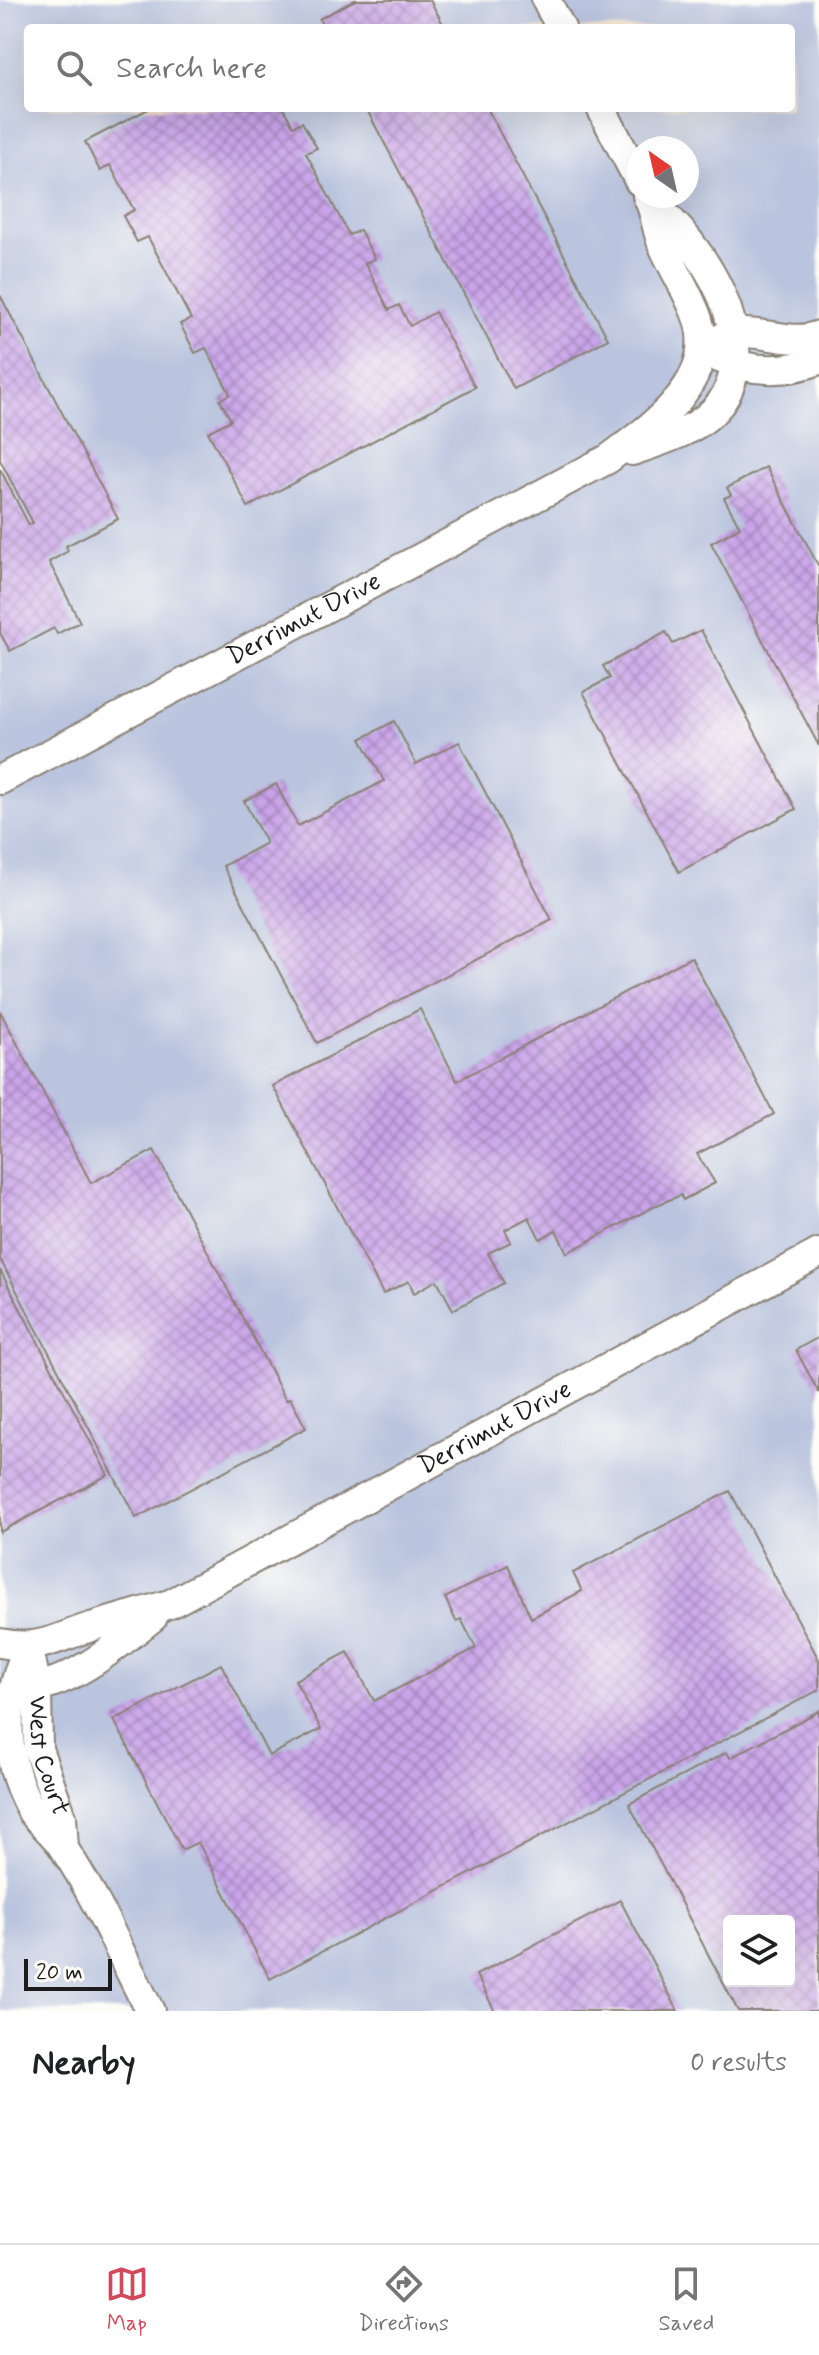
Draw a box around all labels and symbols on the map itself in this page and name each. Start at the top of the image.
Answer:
north arrow [627,136,699,208]
street label: Derrimut Drive [221,565,387,674]
street label: Derrimut Drive [413,1373,578,1483]
street label: West Court [20,1695,77,1820]
scale bar [24,1955,112,1991]

